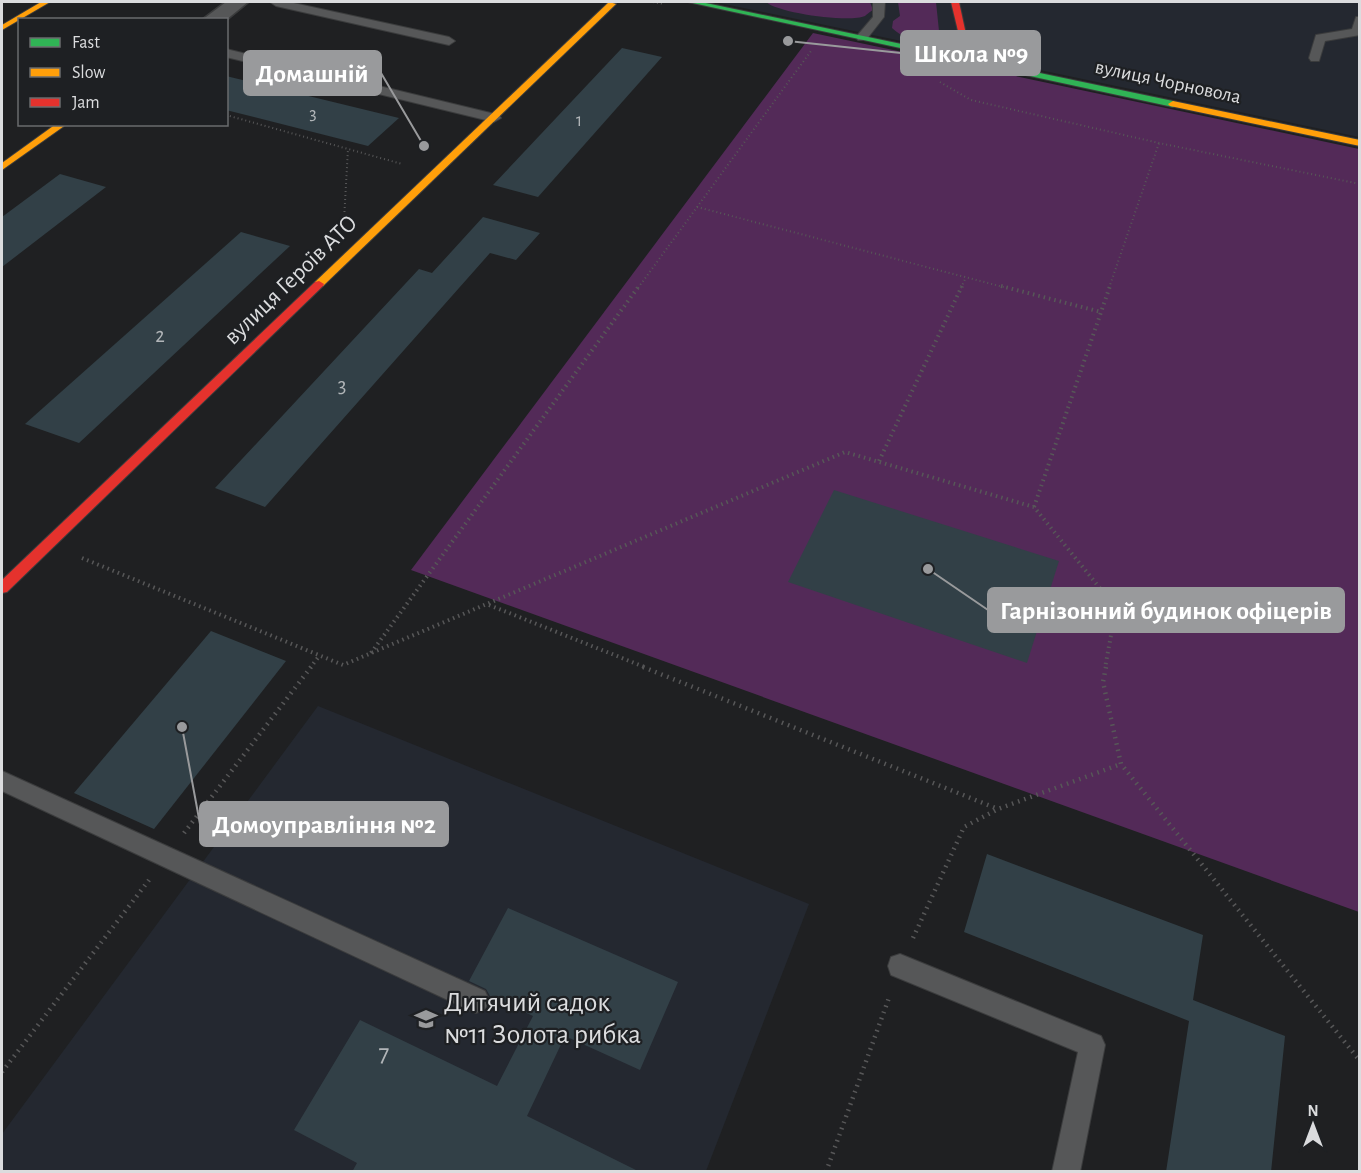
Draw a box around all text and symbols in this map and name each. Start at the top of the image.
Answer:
legend [18,18,228,126]
callout: Школа №9 [901,31,1040,75]
text: Fast [72,34,100,52]
text: Школа №9 [914,41,1028,67]
callout: Домашній [244,51,381,95]
street label: вулиця Чорновола [1093,57,1243,107]
text: Домашній [255,61,369,87]
text: Slow [72,64,105,82]
text: Jam [72,94,100,112]
house number: 3 [309,105,317,123]
house number: 1 [576,112,582,130]
street label: вулиця Героїв АТО [220,211,362,349]
house number: 2 [155,325,165,346]
house number: 3 [338,375,346,396]
callout: Гарнізонний будинок офіцерів [988,588,1344,632]
text: Гарнізонний будинок офіцерів [1000,598,1332,624]
callout: Домоуправління №2 [200,802,448,846]
text: Домоуправління №2 [212,812,436,838]
place label: Дитячий садок №11 Золота рибка [444,989,641,1049]
school or university icon: Дитячий садок №11 Золота рибка [413,1006,439,1032]
house number: 7 [379,1040,390,1066]
north arrow [1283,1095,1343,1155]
text: N [1307,1103,1319,1119]

